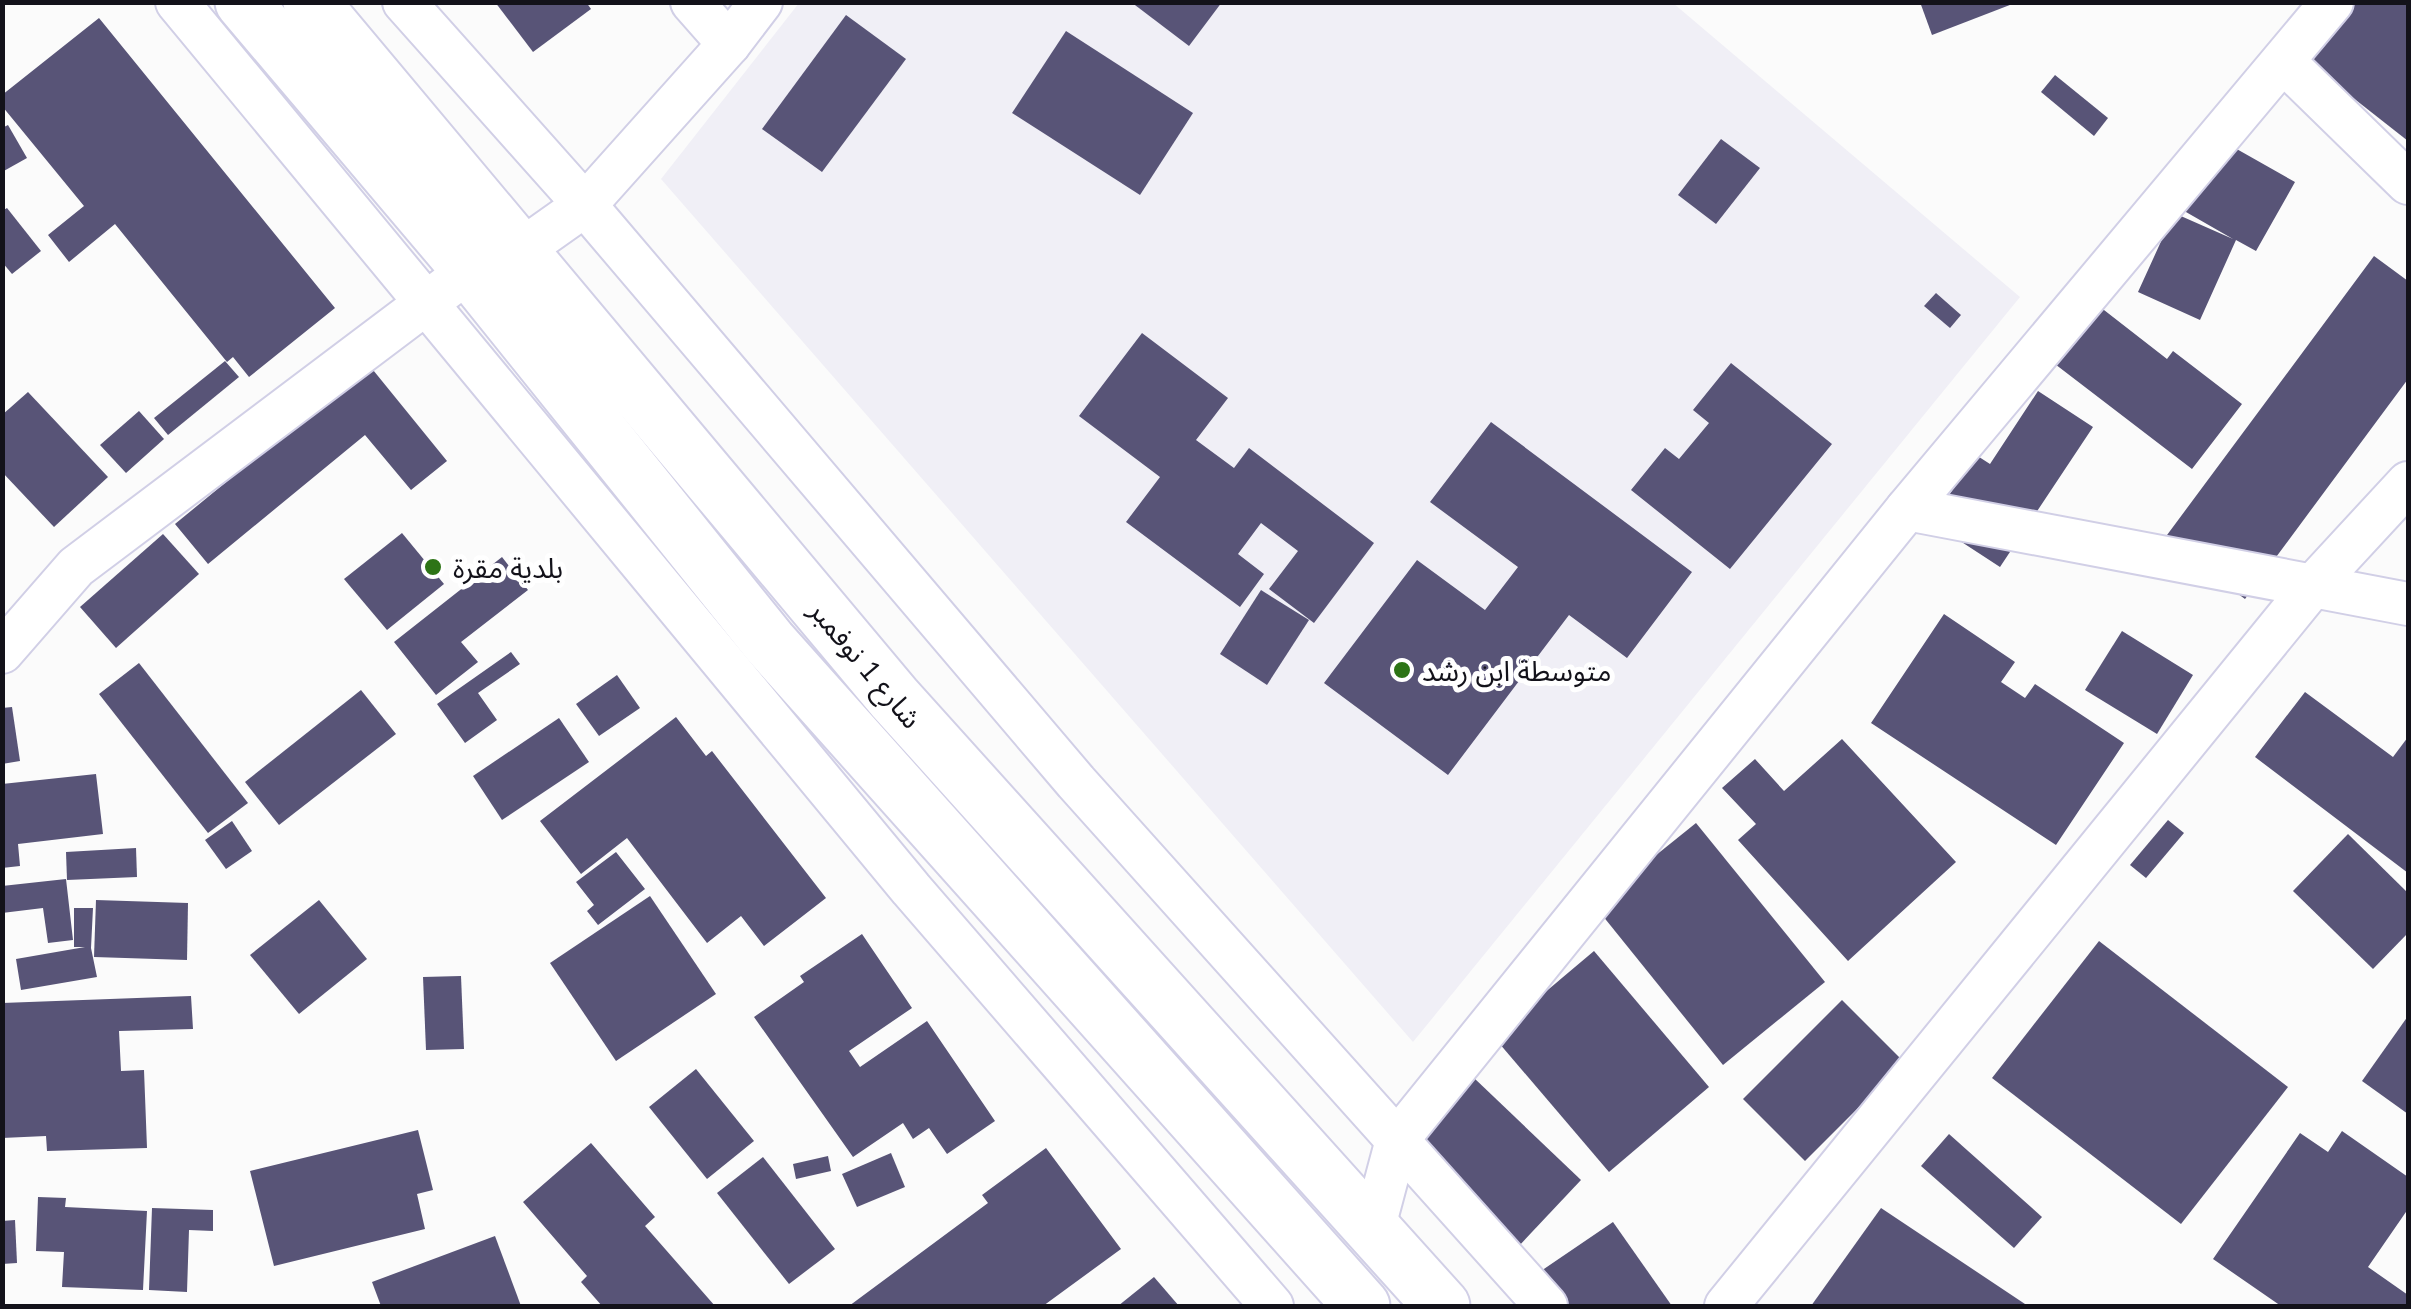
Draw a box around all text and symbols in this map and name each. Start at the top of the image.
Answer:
place label: بلدية مقرة [453,550,563,585]
marker: بلدية مقرة [422,556,444,578]
street label: شارع 1 نوفمبر [799,592,930,738]
place label: متوسطة ابن رشد [1422,653,1611,688]
marker: متوسطة ابن رشد [1391,659,1413,681]

